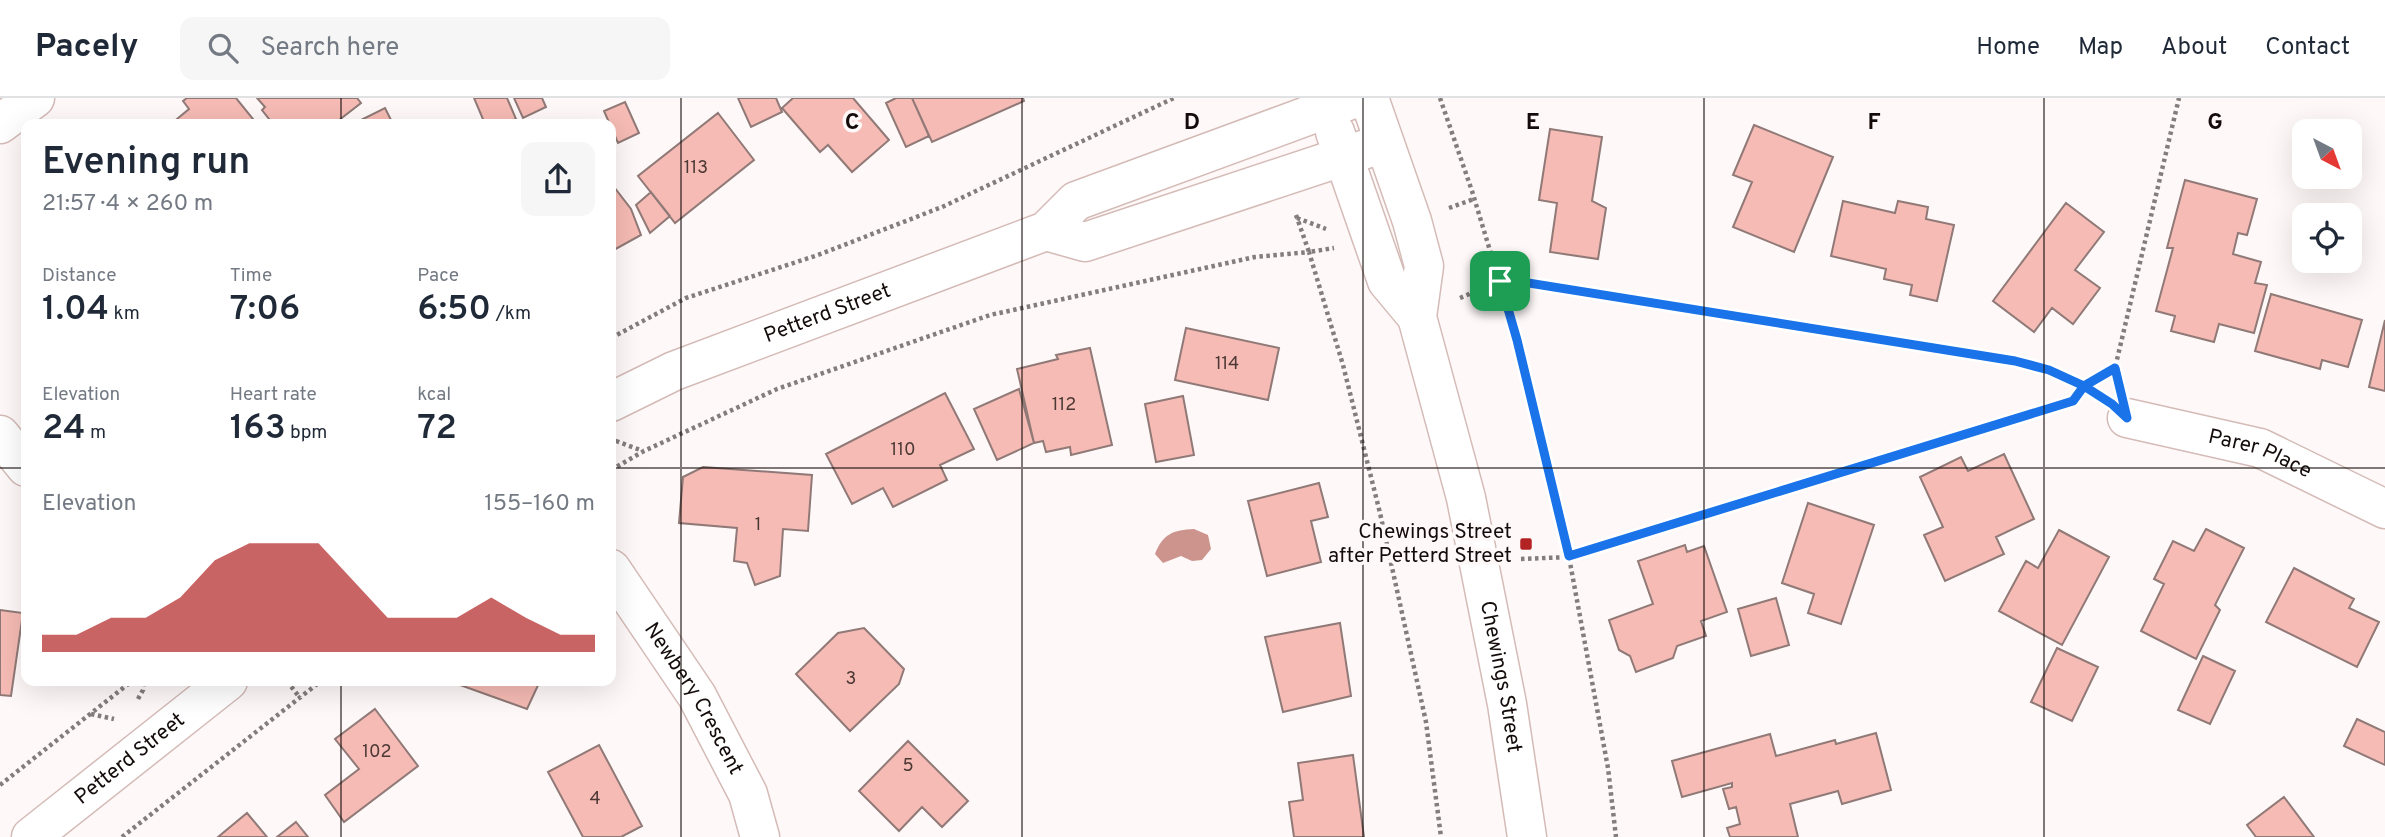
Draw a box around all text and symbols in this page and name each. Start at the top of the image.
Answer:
search box [180,17,670,80]
text: Pacely [35,27,138,69]
icon: search [204,29,242,67]
text: Search here [260,32,399,65]
text: Home [1976,33,2040,63]
text: Map [2078,33,2123,63]
text: About [2161,33,2227,63]
text: Contact [2265,33,2350,63]
text: C [845,109,859,138]
text: D [1184,109,1200,138]
text: E [1526,109,1540,138]
text: F [1867,109,1881,138]
text: G [2207,109,2223,138]
north arrow [2292,119,2362,189]
map controls [2292,119,2362,273]
text: Evening run [42,139,250,188]
button: share [521,142,595,216]
house number: 113 [684,157,708,180]
text: 21:57 · 4 × 260 m [42,190,213,219]
button: locate [2292,203,2362,273]
pin [1470,251,1530,311]
icon: arrive [1481,262,1519,300]
text: Distance [42,264,117,288]
text: Time [230,264,272,288]
text: Pace [417,264,459,288]
street label: Petterd Street [760,277,895,349]
text: 1.04 [42,288,109,332]
text: 7:06 [230,288,300,332]
text: 6:50 [417,288,491,332]
text: km [109,302,140,326]
text: /km [491,302,531,326]
house number: 114 [1215,353,1239,376]
text: Elevation [42,383,120,407]
text: Heart rate [230,383,317,407]
text: kcal [417,383,451,407]
house number: 112 [1052,394,1076,417]
text: 24 [42,407,86,451]
text: 163 [230,407,286,451]
text: 72 [417,407,457,451]
text: m [86,421,106,445]
text: bpm [286,421,327,445]
street label: Parer Place [2206,423,2316,485]
house number: 110 [891,439,915,462]
text: Elevation [42,490,137,519]
text: 155–160 m [484,490,595,519]
house number: 1 [755,514,761,537]
place label: Chewings Street after Petterd Street [1328,519,1512,570]
marker: Chewings Street after Petterd Street [1518,536,1534,552]
street label: Chewings Street [1473,599,1528,754]
street label: Newbery Crescent [638,617,749,779]
house number: 3 [846,668,856,691]
street label: Petterd Street [69,707,191,811]
house number: 102 [362,741,392,764]
house number: 5 [902,755,914,778]
house number: 4 [589,788,601,811]

